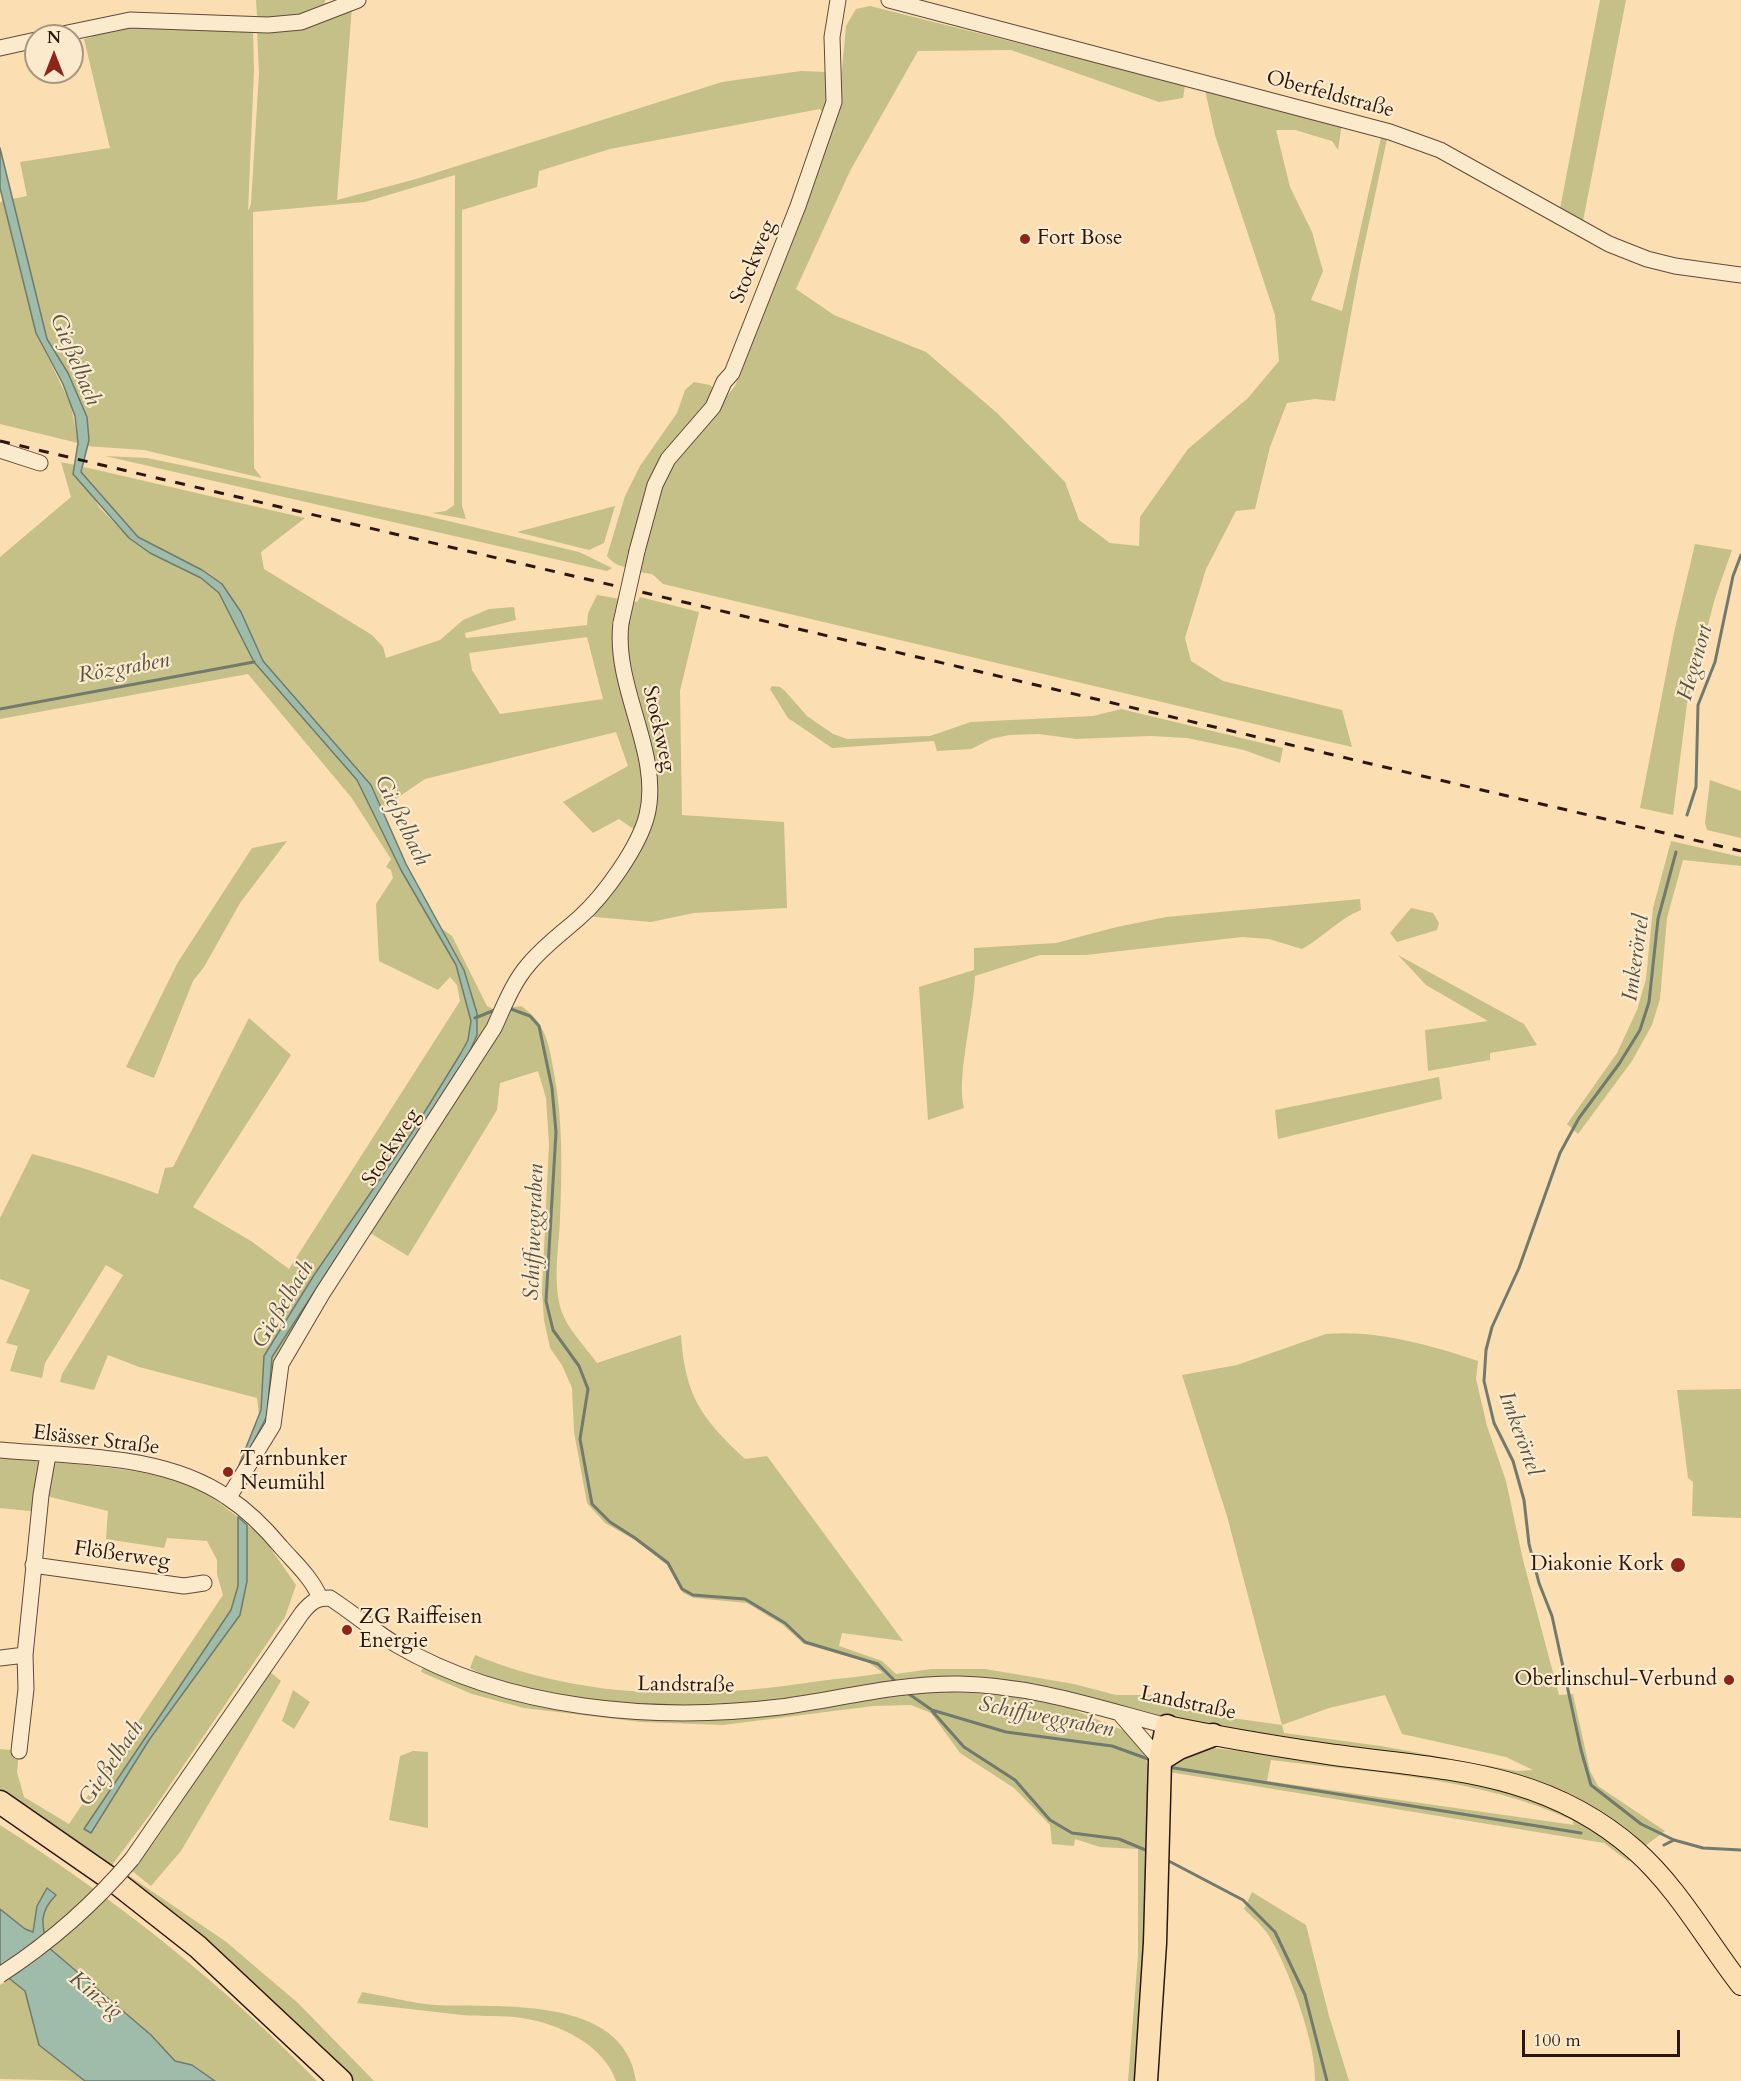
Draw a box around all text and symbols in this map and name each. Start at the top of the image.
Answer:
north arrow [24,24,84,84]
text: N [47,27,61,49]
street label: Oberfeldstraße [1263,66,1397,124]
street label: Stockweg [726,217,782,307]
place label: Fort Bose [1037,226,1122,252]
marker: Fort Bose [1018,232,1032,246]
water label: Gießelbach [43,310,105,410]
water label: Hegenort [1673,622,1719,704]
water label: Rözgraben [76,648,172,690]
street label: Stockweg [636,684,680,774]
water label: Gießelbach [368,772,434,870]
water label: Imkerörtel [1618,913,1656,1003]
street label: Stockweg [358,1104,426,1192]
water label: Schiffweggraben [519,1163,551,1301]
water label: Gießelbach [248,1257,320,1353]
water label: Imkerörtel [1492,1388,1546,1480]
street label: Elsässer Straße [31,1421,161,1461]
place label: Tarnbunker Neumühl [240,1447,347,1497]
marker: Tarnbunker Neumühl [221,1465,235,1479]
street label: Flößerweg [72,1537,172,1575]
place label: Diakonie Kork [1530,1552,1664,1578]
marker: Diakonie Kork [1669,1556,1687,1574]
place label: ZG Raiffeisen Energie [359,1605,482,1655]
marker: ZG Raiffeisen Energie [340,1623,354,1637]
place label: Oberlinschul-Verbund [1514,1667,1717,1693]
street label: Landstraße [637,1673,735,1699]
marker: Oberlinschul-Verbund [1722,1673,1736,1687]
street label: Landstraße [1138,1682,1238,1726]
water label: Schiffweggraben [976,1692,1116,1744]
water label: Gießelbach [74,1716,150,1812]
water label: Kinzig [63,1966,127,2026]
scale bar [1525,2018,1682,2056]
text: 100 m [1533,2028,1581,2053]

